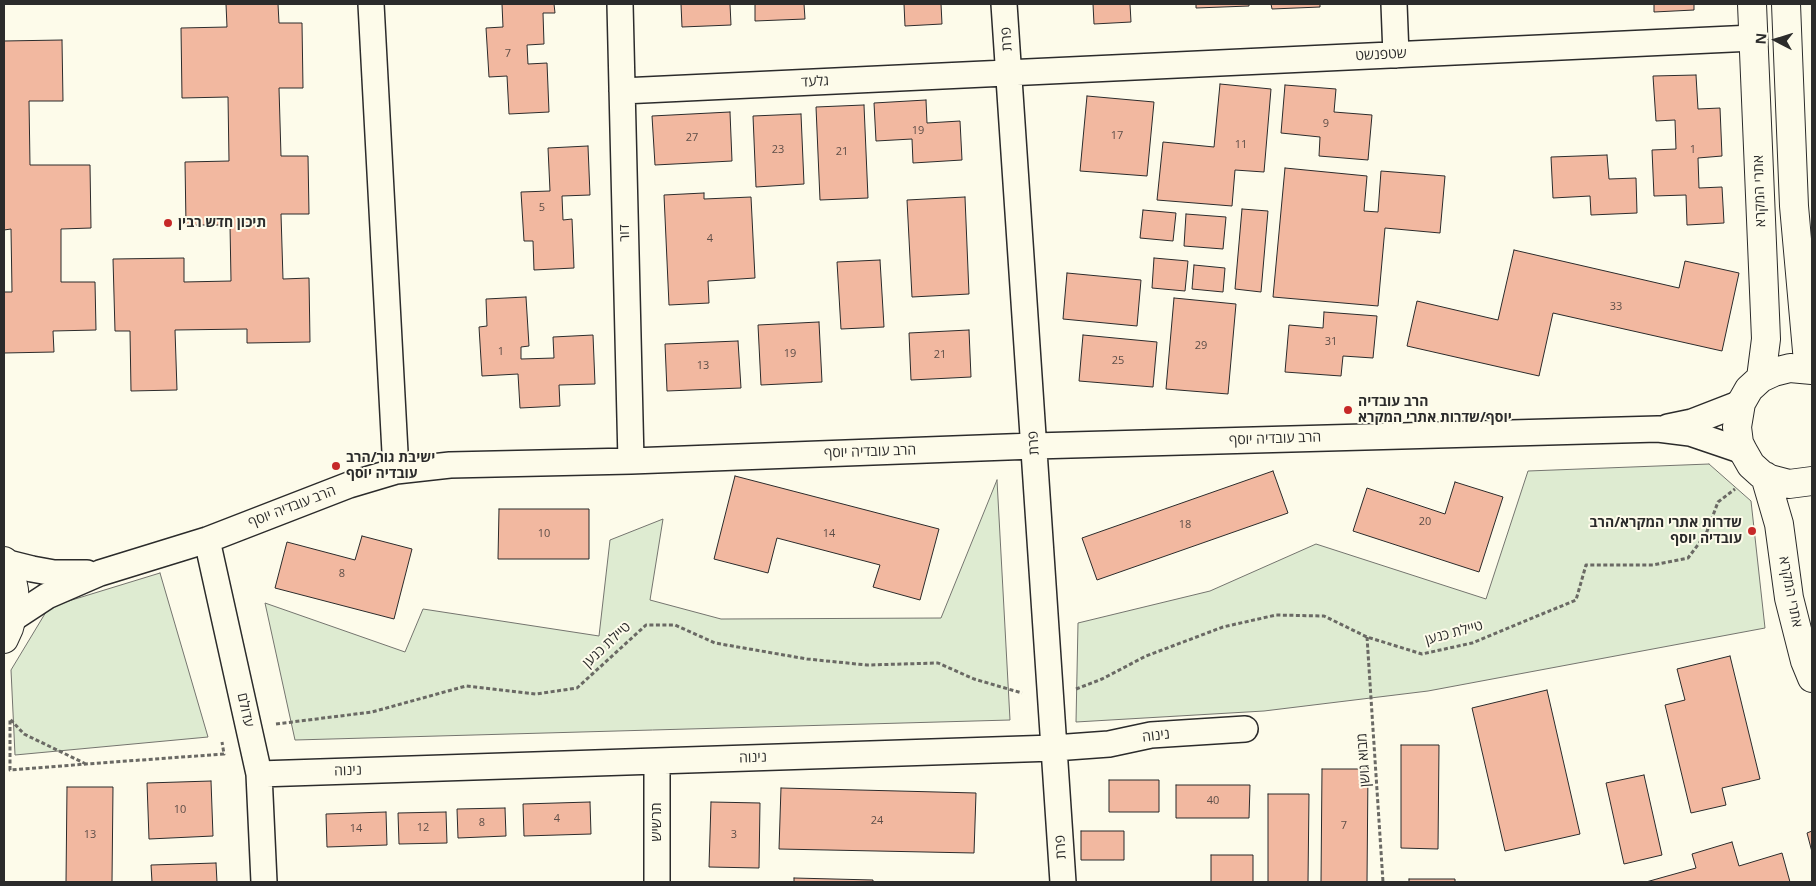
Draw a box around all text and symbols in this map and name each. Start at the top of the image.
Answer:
north arrow [1751,15,1801,65]
street label: פרת [998,26,1016,52]
text: N [1751,32,1771,45]
street label: שטפנשט [1355,45,1407,65]
house number: 7 [505,47,511,61]
street label: גלעד [801,73,829,91]
house number: 9 [1323,117,1329,131]
house number: 19 [912,124,924,138]
house number: 17 [1111,129,1123,143]
house number: 27 [686,131,698,145]
house number: 11 [1235,138,1247,152]
house number: 23 [772,143,784,157]
house number: 1 [1690,143,1696,157]
house number: 21 [836,145,848,159]
street label: אתרי המקרא [1750,155,1770,227]
house number: 5 [539,201,545,215]
place label: תיכון חדש רבין [178,215,266,231]
marker: תיכון חדש רבין [162,217,174,229]
street label: דור [616,224,634,242]
house number: 4 [707,232,713,246]
house number: 33 [1610,300,1622,314]
house number: 31 [1325,335,1337,349]
house number: 29 [1195,339,1207,353]
house number: 1 [498,345,504,359]
house number: 19 [784,347,796,361]
house number: 21 [934,348,946,362]
house number: 25 [1112,354,1124,368]
house number: 13 [697,359,709,373]
place label: הרב עובדיה יוסף/שדרות אתרי המקרא [1358,394,1512,427]
marker: הרב עובדיה יוסף/שדרות אתרי המקרא [1342,404,1354,416]
street label: הרב עובדיה יוסף [1228,429,1322,449]
street label: פרת [1025,430,1043,456]
street label: הרב עובדיה יוסף [823,442,917,462]
place label: ישיבת גור/הרב עובדיה יוסף [346,450,435,482]
marker: ישיבת גור/הרב עובדיה יוסף [330,460,342,472]
street label: הרב עובדיה יוסף [246,483,338,531]
house number: 20 [1419,515,1431,529]
place label: שדרות אתרי המקרא/הרב עובדיה יוסף [1590,515,1742,548]
house number: 18 [1179,518,1191,532]
marker: שדרות אתרי המקרא/הרב עובדיה יוסף [1746,525,1758,537]
house number: 10 [538,527,550,541]
house number: 14 [823,527,835,541]
street label: אתרי המקרא [1775,555,1805,629]
house number: 8 [339,567,345,581]
street label: טיילת כנען [1423,617,1485,649]
street label: טיילת כנען [580,619,634,671]
street label: עדולם [233,691,257,729]
street label: נינוה [1141,726,1171,746]
street label: מבוא גושן [1354,732,1374,788]
street label: נינוה [739,749,767,767]
street label: נינוה [334,762,362,780]
house number: 40 [1207,794,1219,808]
street label: תרשיש [649,802,665,842]
house number: 10 [174,803,186,817]
house number: 4 [554,812,560,826]
house number: 24 [871,814,883,828]
house number: 8 [479,816,485,830]
house number: 7 [1341,819,1347,833]
house number: 12 [417,821,429,835]
house number: 14 [350,822,362,836]
house number: 13 [84,828,96,842]
house number: 3 [731,828,737,842]
street label: פרת [1052,834,1070,860]

